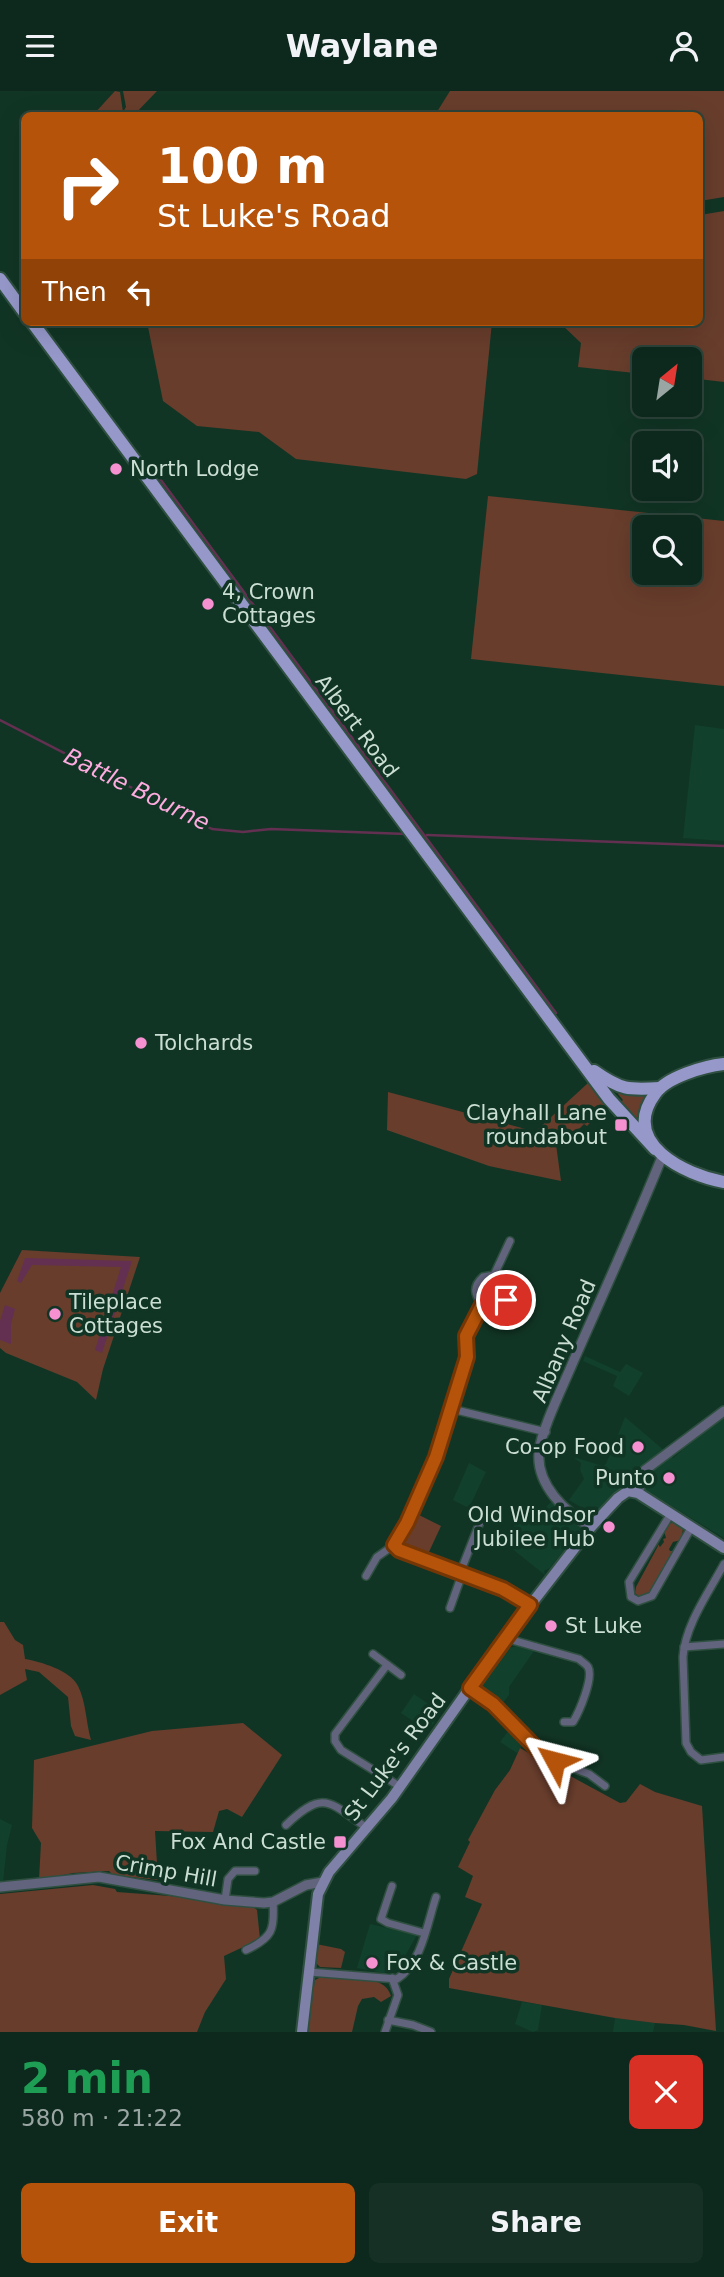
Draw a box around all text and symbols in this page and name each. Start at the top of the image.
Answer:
icon: menu [21,27,59,65]
text: Waylane [286,27,438,65]
icon: person [665,27,703,65]
text: 100 m [157,138,327,195]
icon: right [42,140,133,231]
text: St Luke's Road [157,197,391,235]
icon: left [121,273,159,311]
text: Then [42,277,107,307]
north arrow [632,347,702,417]
map controls [632,347,702,585]
button: sound [632,431,702,501]
place label: North Lodge [130,457,259,481]
marker: North Lodge [108,461,124,477]
button: search [632,515,702,585]
place label: 4, Crown Cottages [222,580,316,628]
marker: 4, Crown Cottages [200,596,216,612]
street label: Albert Road [310,670,404,782]
water label: Battle Bourne [60,743,214,835]
place label: Tolchards [154,1031,253,1055]
marker: Tolchards [133,1035,149,1051]
place label: Clayhall Lane roundabout [466,1101,607,1149]
marker: Clayhall Lane roundabout [613,1117,629,1133]
pin [476,1270,536,1330]
street label: Albany Road [527,1276,601,1406]
icon: arrive [487,1281,525,1319]
place label: Tileplace Cottages [68,1290,163,1338]
marker: Tileplace Cottages [47,1306,63,1322]
place label: Co-op Food [505,1435,624,1459]
marker: Co-op Food [630,1439,646,1455]
place label: Punto [595,1466,655,1490]
marker: Punto [661,1470,677,1486]
place label: Old Windsor Jubilee Hub [467,1503,595,1551]
marker: Old Windsor Jubilee Hub [601,1519,617,1535]
place label: St Luke [565,1614,642,1638]
marker: St Luke [543,1618,559,1634]
street label: St Luke's Road [339,1689,451,1825]
position arrow [518,1724,592,1798]
place label: Fox And Castle [170,1830,326,1854]
marker: Fox And Castle [332,1834,348,1850]
street label: Crimp Hill [113,1850,219,1892]
place label: Fox & Castle [386,1951,517,1975]
marker: Fox & Castle [364,1955,380,1971]
text: 2 min [21,2054,153,2103]
button: close [629,2055,703,2129]
text: 580 m · 21:22 [21,2105,183,2131]
button: Exit [21,2183,355,2263]
button: Share [369,2183,703,2263]

